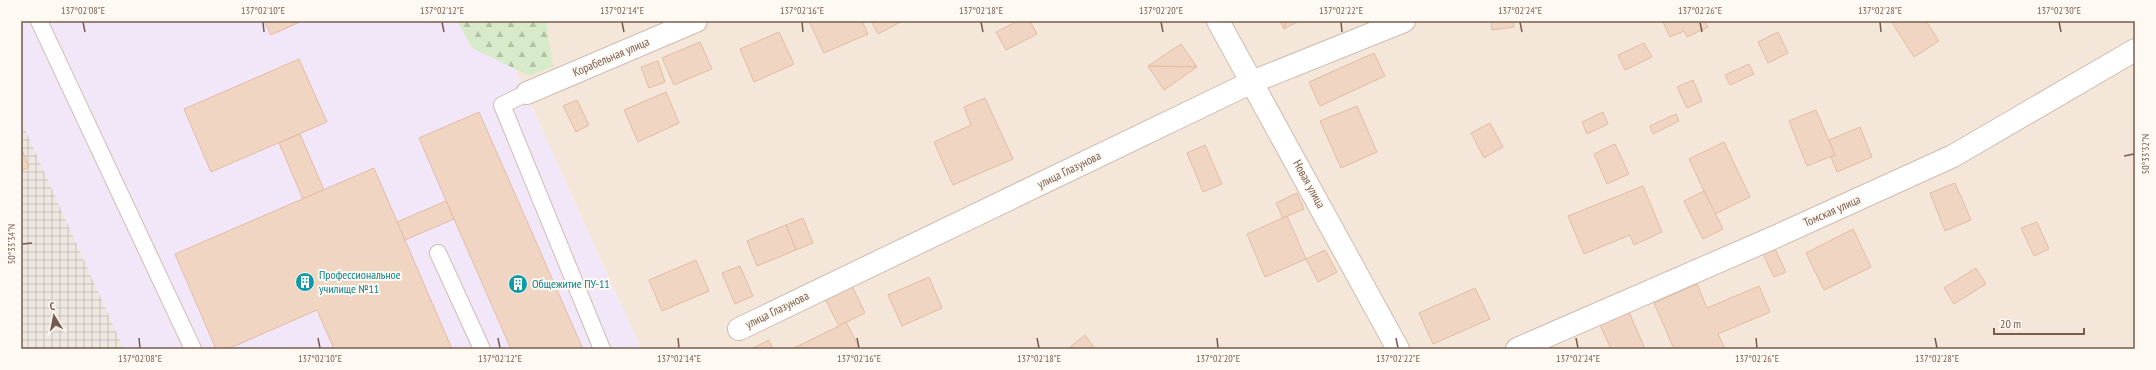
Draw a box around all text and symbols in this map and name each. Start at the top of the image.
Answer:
text: 137°02'08"E [61,4,105,17]
text: 137°02'10"E [241,4,285,17]
text: 137°02'12"E [420,4,464,17]
text: 137°02'14"E [600,4,644,17]
text: 137°02'16"E [780,4,824,17]
text: 137°02'18"E [959,4,1003,17]
text: 137°02'20"E [1139,4,1183,17]
text: 137°02'22"E [1319,4,1363,17]
text: 137°02'24"E [1498,4,1542,17]
text: 137°02'26"E [1678,4,1722,17]
text: 137°02'28"E [1858,4,1902,17]
text: 137°02'30"E [2037,4,2081,17]
street label: Корабельная улица [570,34,651,79]
text: 50°33'32"N [2139,134,2152,174]
street label: улица Глазунова [1035,148,1103,191]
street label: Новая улица [1290,157,1329,211]
street label: Томская улица [1801,191,1863,230]
text: 50°33'34"N [5,224,18,264]
place label: Профессиональное училище №11 [319,267,401,296]
building icon: Профессиональное училище №11 [294,271,316,293]
building icon: Общежитие ПУ-11 [507,273,529,295]
place label: Общежитие ПУ-11 [532,276,610,291]
street label: улица Глазунова [743,288,811,331]
north arrow [34,296,74,336]
text: С [49,299,56,313]
scale bar [1994,310,2084,336]
text: 20 m [2000,316,2021,331]
text: 137°02'08"E [118,352,162,365]
text: 137°02'10"E [298,352,342,365]
text: 137°02'12"E [478,352,522,365]
text: 137°02'14"E [657,352,701,365]
text: 137°02'16"E [837,352,881,365]
text: 137°02'18"E [1017,352,1061,365]
text: 137°02'20"E [1196,352,1240,365]
text: 137°02'22"E [1376,352,1420,365]
text: 137°02'24"E [1556,352,1600,365]
text: 137°02'26"E [1735,352,1779,365]
text: 137°02'28"E [1915,352,1959,365]

